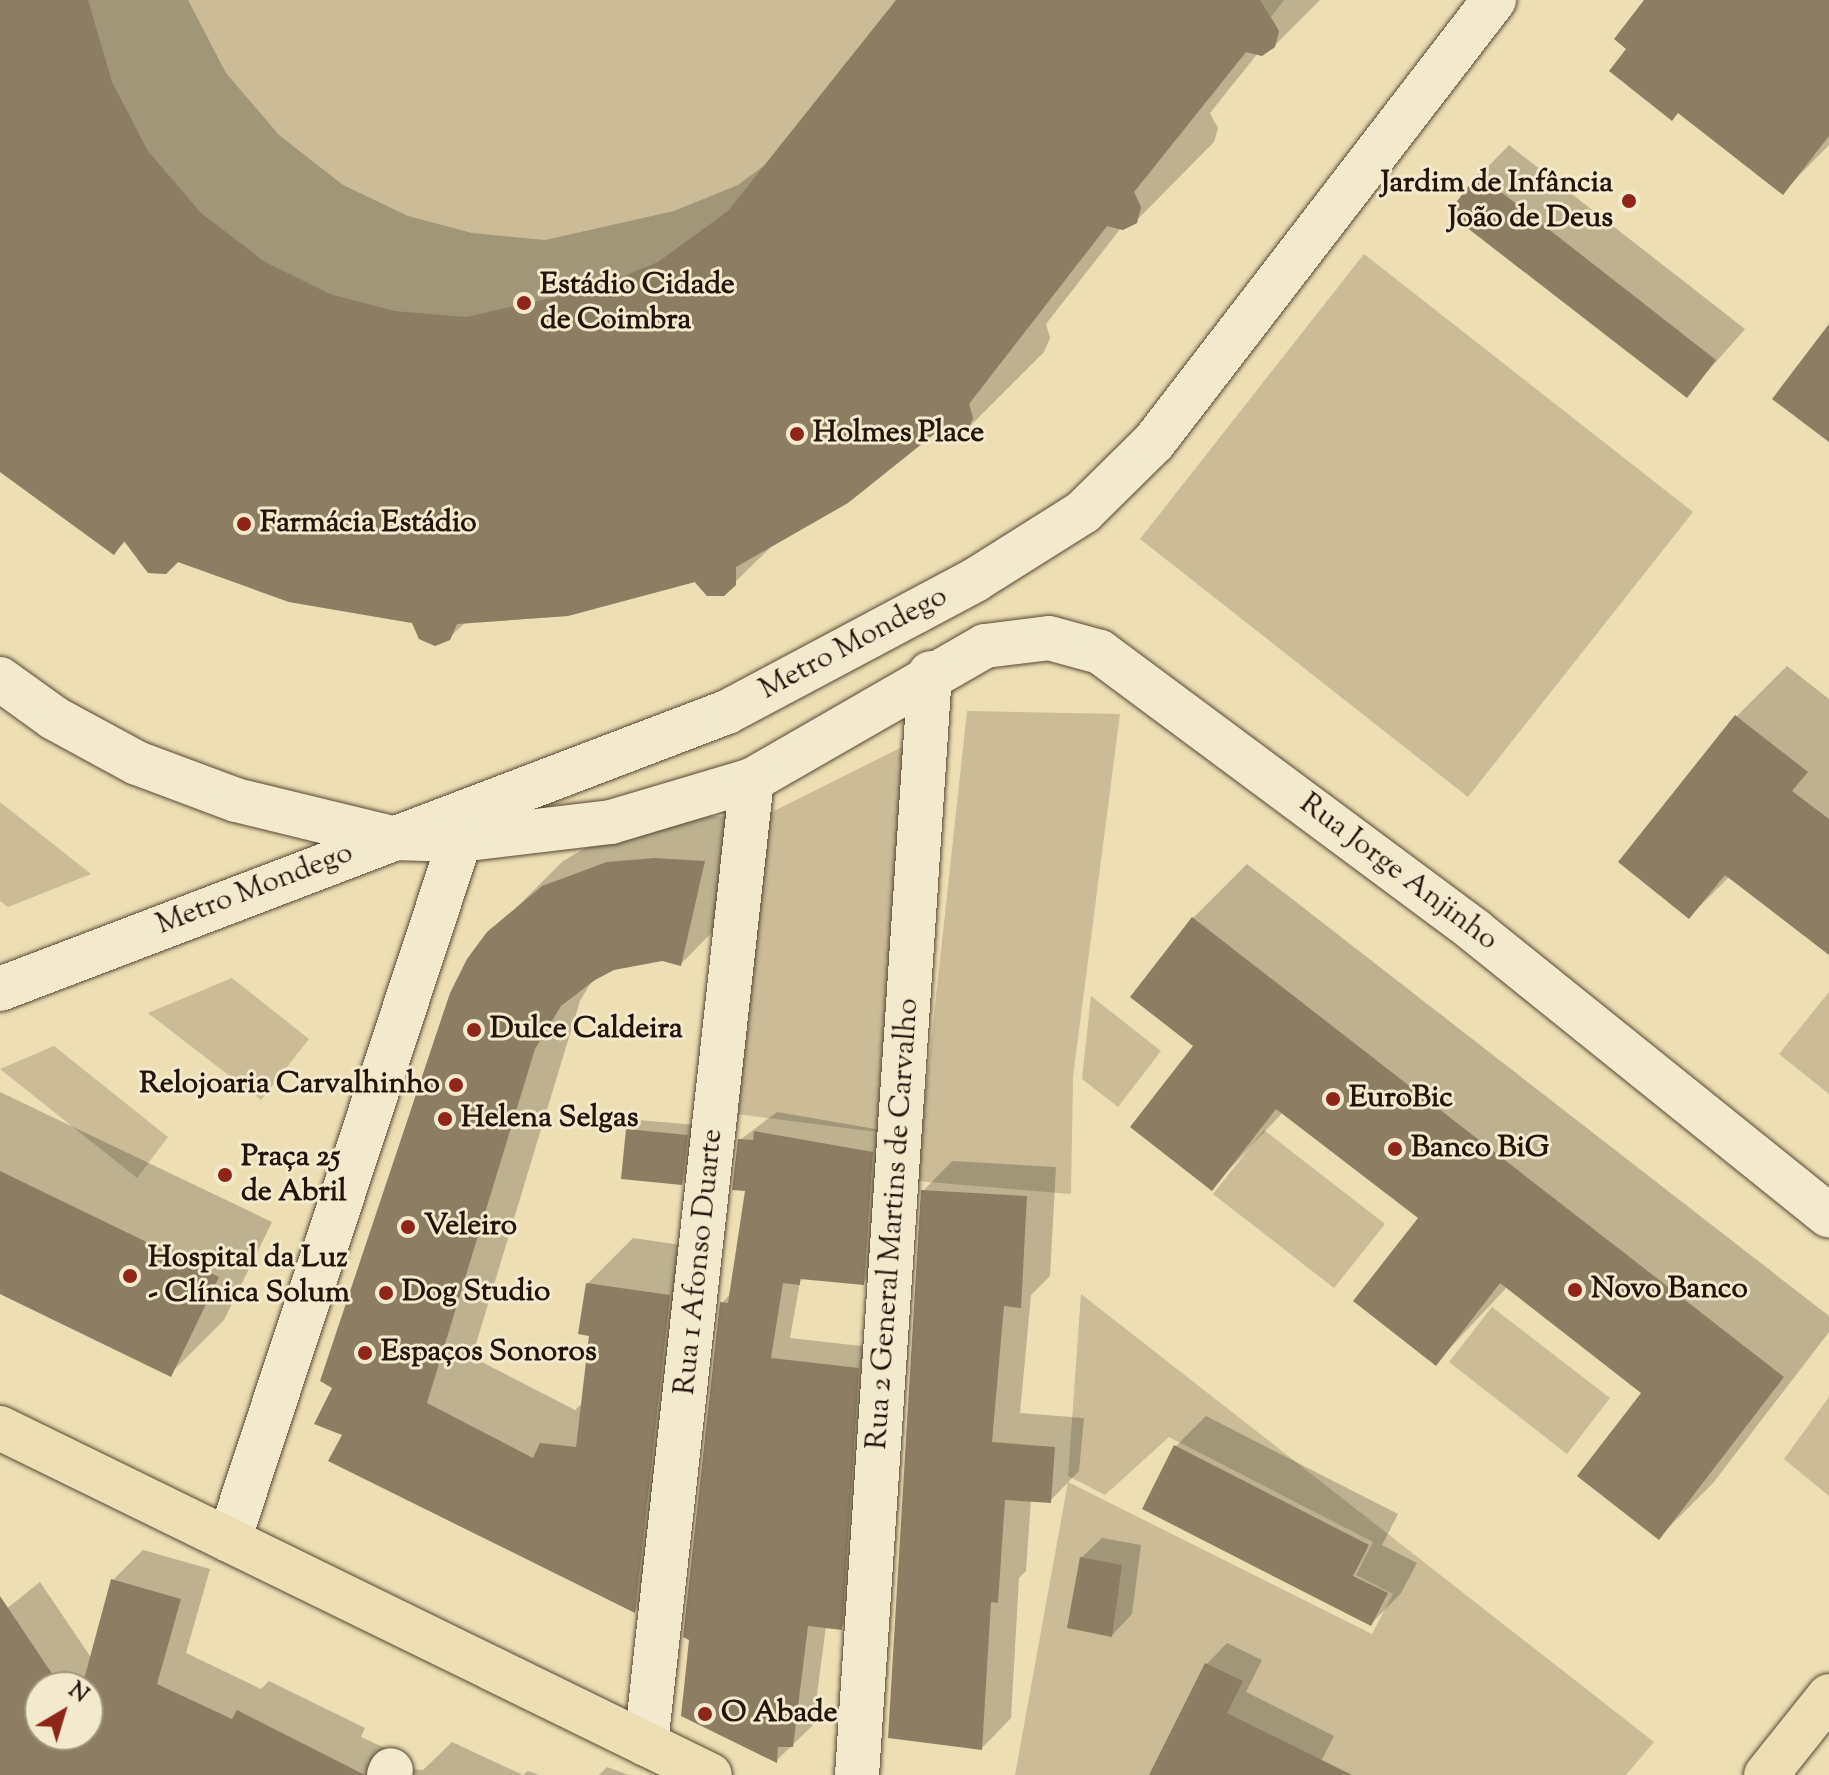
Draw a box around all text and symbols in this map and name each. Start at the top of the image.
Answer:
place label: Jardim de Infância João de Deus [1381,166,1613,236]
marker: Jardim de Infância João de Deus [1620,192,1638,210]
place label: Estádio Cidade de Coimbra [540,268,735,338]
marker: Estádio Cidade de Coimbra [515,294,533,312]
place label: Holmes Place [813,416,984,452]
marker: Holmes Place [788,425,806,443]
place label: Farmácia Estádio [260,506,477,542]
marker: Farmácia Estádio [235,515,253,533]
street label: Metro Mondego [754,579,954,709]
street label: Rua Jorge Anjinho [1292,787,1504,959]
street label: Metro Mondego [152,836,358,944]
street label: Rua 2 General Martins de Carvalho [860,997,928,1451]
place label: Dulce Caldeira [490,1012,683,1048]
marker: Dulce Caldeira [465,1021,483,1039]
place label: Relojoaria Carvalhinho [139,1067,440,1103]
marker: Relojoaria Carvalhinho [447,1076,465,1094]
place label: EuroBic [1349,1081,1453,1117]
marker: EuroBic [1324,1090,1342,1108]
place label: Helena Selgas [461,1101,639,1137]
marker: Helena Selgas [436,1110,454,1128]
street label: Rua 1 Afonso Duarte [668,1127,732,1397]
place label: Banco BiG [1411,1131,1549,1167]
place label: Praça 25 de Abril [241,1140,347,1210]
marker: Banco BiG [1386,1140,1404,1158]
marker: Praça 25 de Abril [216,1166,234,1184]
place label: Veleiro [424,1209,517,1245]
marker: Veleiro [399,1218,417,1236]
place label: Hospital da Luz - Clínica Solum [148,1241,350,1312]
marker: Hospital da Luz - Clínica Solum [119,1265,141,1287]
place label: Novo Banco [1591,1272,1748,1308]
place label: Dog Studio [402,1275,550,1311]
marker: Novo Banco [1566,1281,1584,1299]
marker: Dog Studio [377,1284,395,1302]
place label: Espaços Sonoros [381,1335,597,1371]
marker: Espaços Sonoros [356,1344,374,1362]
north arrow [24,1671,104,1751]
text: N [61,1676,94,1712]
place label: O Abade [721,1696,837,1732]
marker: O Abade [696,1705,714,1723]

